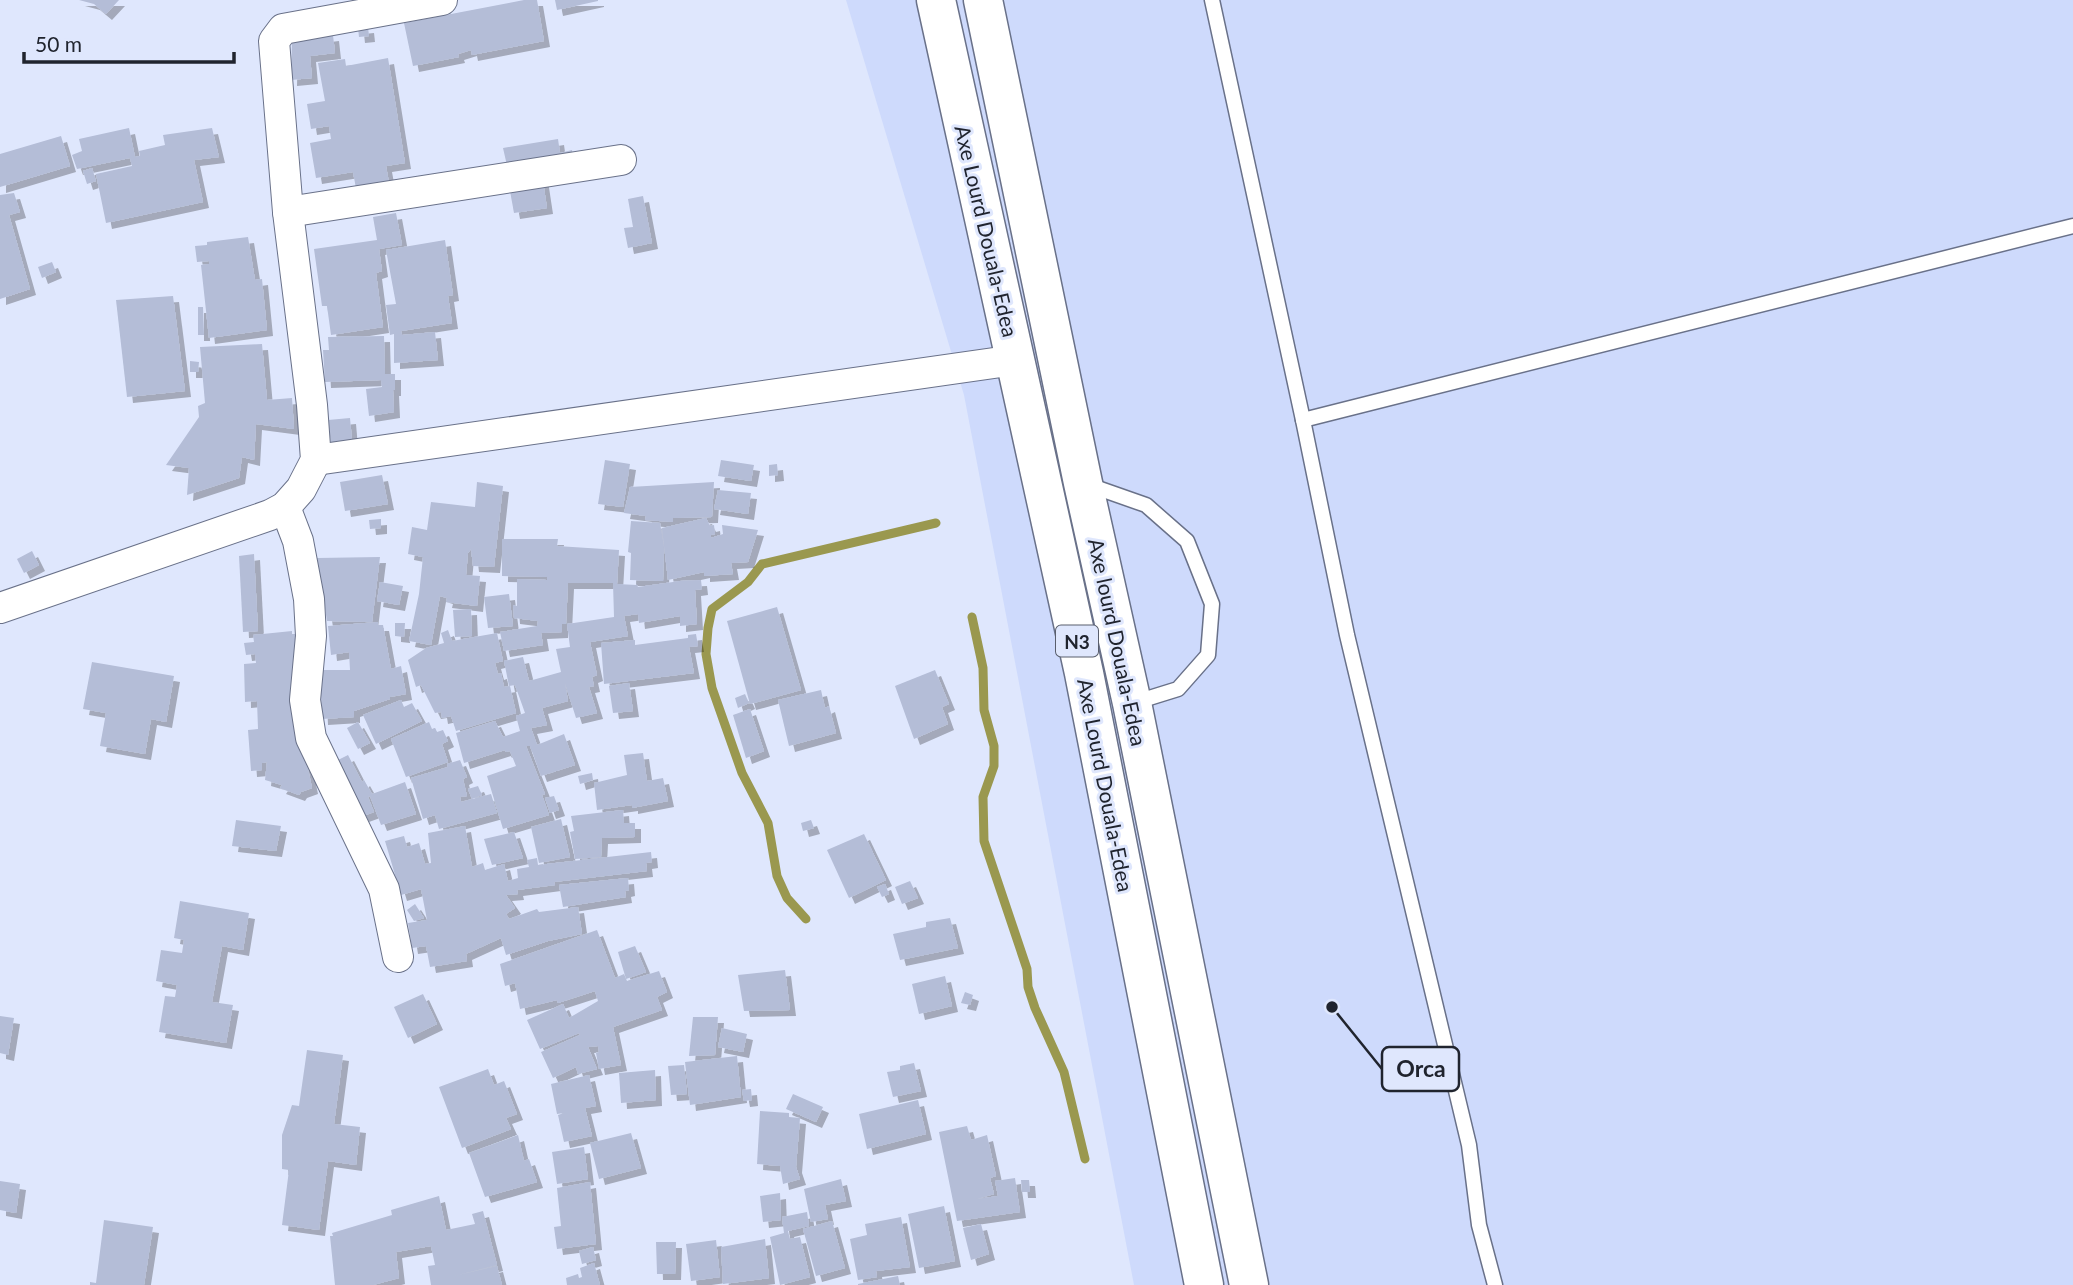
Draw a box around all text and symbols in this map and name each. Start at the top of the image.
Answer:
scale bar [24,21,234,65]
text: 50 m [35,31,82,56]
street label: Axe Lourd Douala-Edea [950,123,1024,339]
street label: Axe lourd Douala-Edea [1084,536,1152,748]
road number: N3 [1056,626,1098,656]
street label: Axe Lourd Douala-Edea [1073,676,1139,894]
callout: Orca [1382,1047,1459,1091]
text: Orca [1396,1054,1446,1082]

